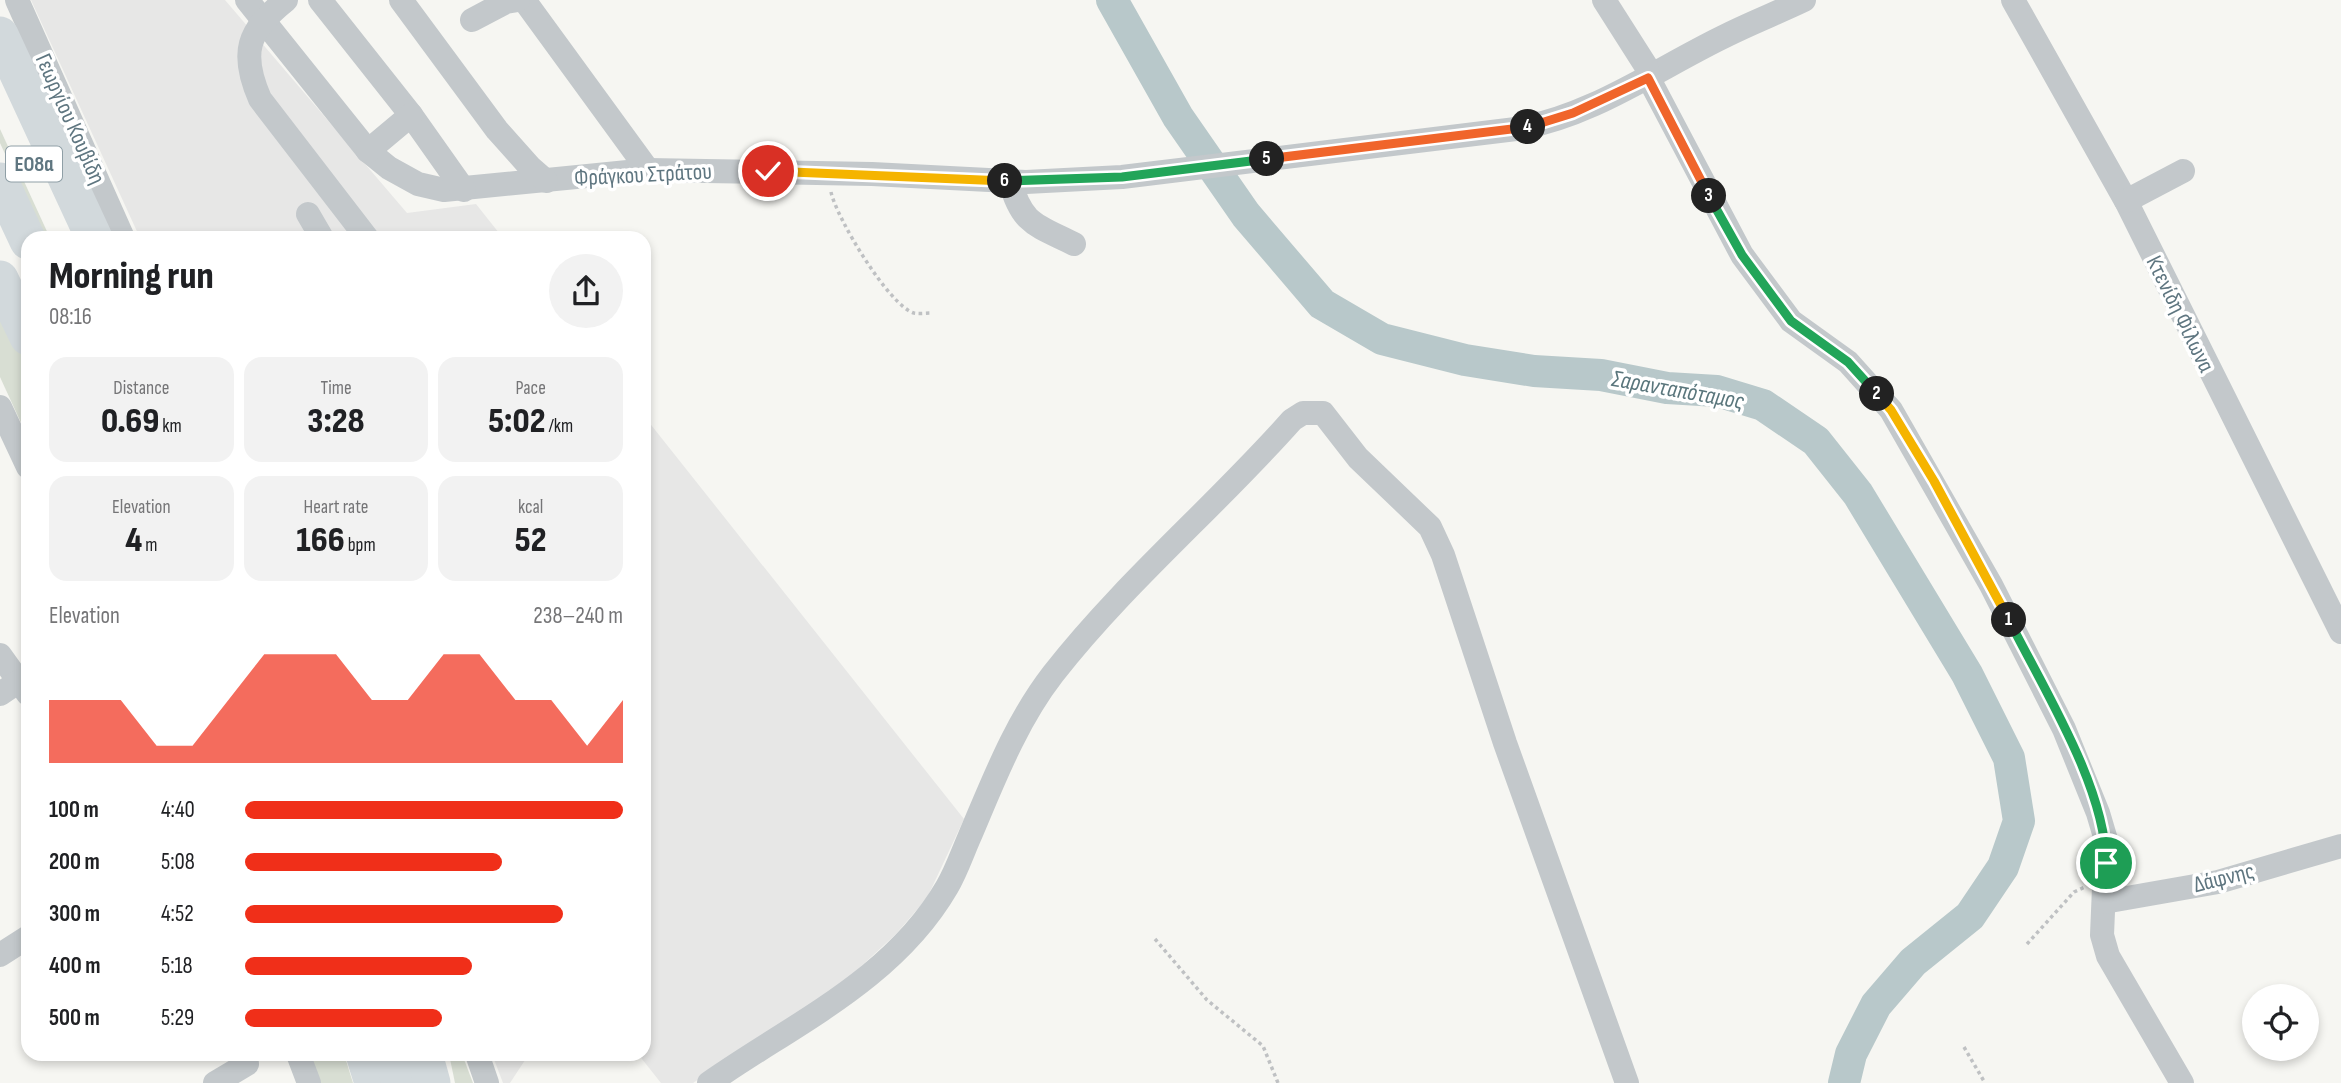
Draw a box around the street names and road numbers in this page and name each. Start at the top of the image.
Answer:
street label: Γεωργίου Κουβίδη [29,49,111,189]
road number: ΕΟ8α [6,146,62,182]
street label: Φράγκου Στράτου [573,157,713,193]
street label: Κτενίδη Φίλωνα [2140,251,2220,377]
street label: Δάφνης [2191,857,2257,899]

